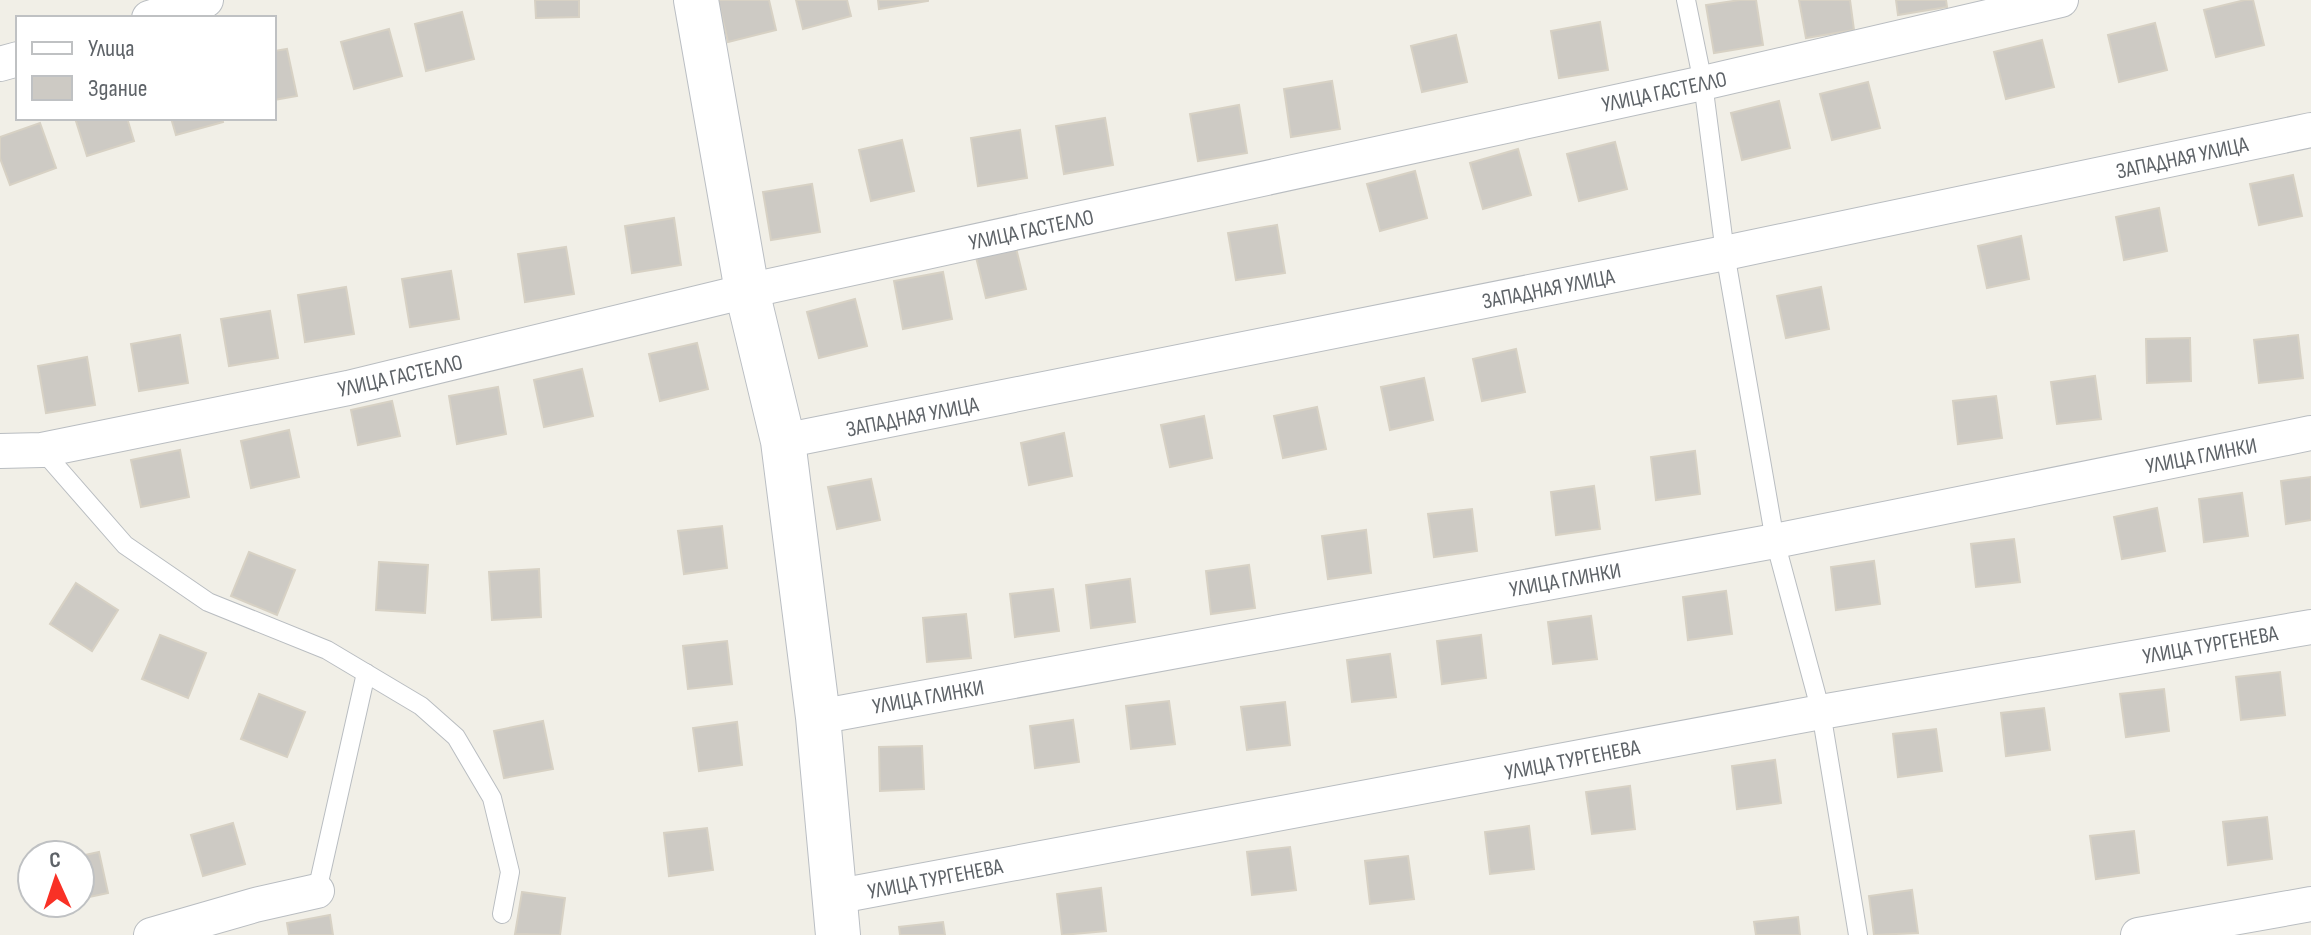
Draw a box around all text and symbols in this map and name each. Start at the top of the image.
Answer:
legend [16,16,276,120]
text: Улица [88,34,134,63]
street label: УЛИЦА ГАСТЕЛЛО [1599,66,1729,119]
text: Здание [88,74,147,103]
street label: ЗАПАДНАЯ УЛИЦА [2114,131,2251,186]
street label: УЛИЦА ГАСТЕЛЛО [966,204,1096,257]
street label: ЗАПАДНАЯ УЛИЦА [1480,263,1617,316]
street label: УЛИЦА ГАСТЕЛЛО [335,349,465,404]
street label: ЗАПАДНАЯ УЛИЦА [844,391,981,444]
street label: УЛИЦА ГЛИНКИ [2143,432,2259,480]
street label: УЛИЦА ГЛИНКИ [1507,557,1623,604]
street label: УЛИЦА ТУРГЕНЕВА [2140,620,2281,671]
street label: УЛИЦА ГЛИНКИ [870,674,986,721]
street label: УЛИЦА ТУРГЕНЕВА [1502,734,1643,787]
north arrow [16,839,96,919]
text: С [49,847,61,874]
street label: УЛИЦА ТУРГЕНЕВА [865,853,1006,906]

